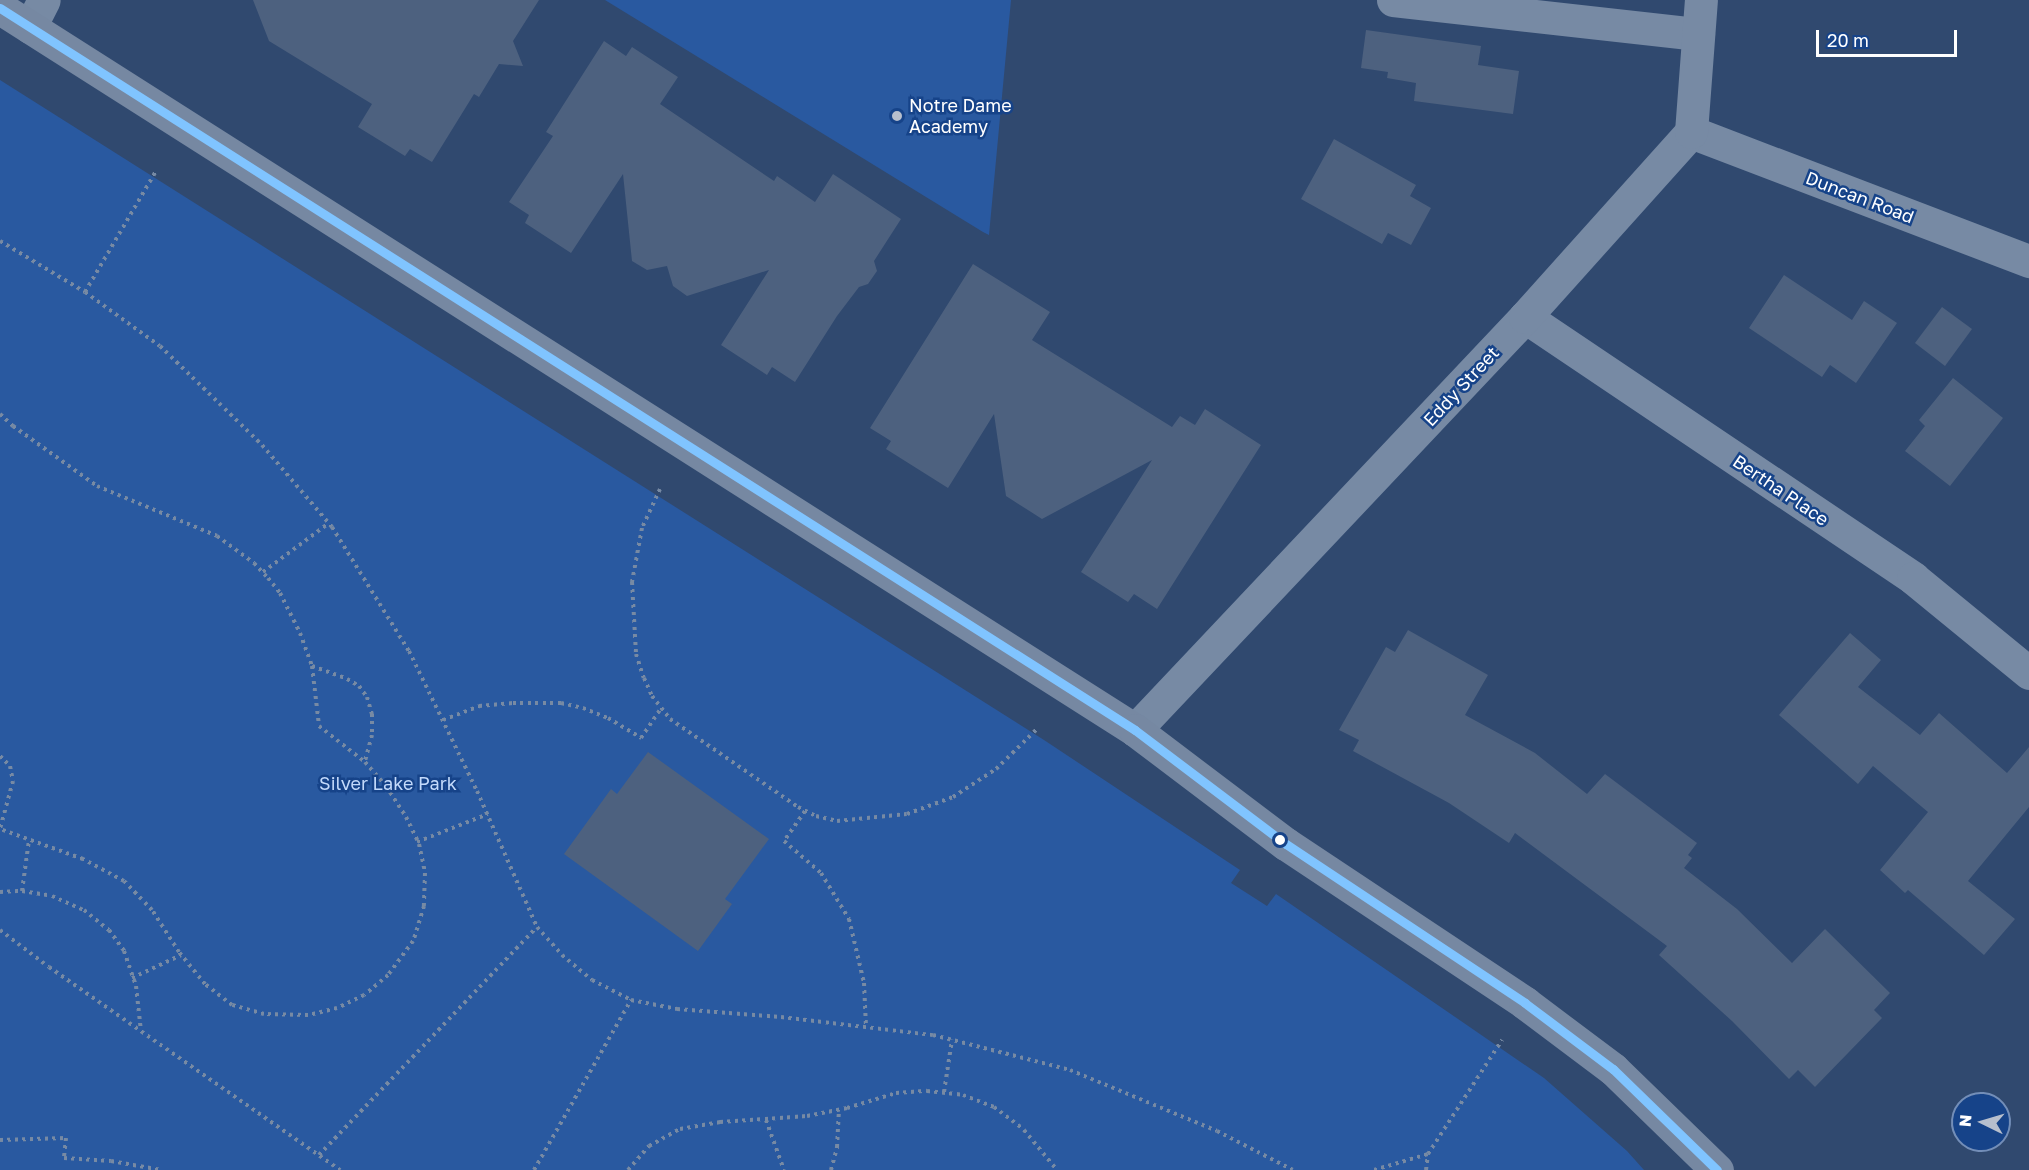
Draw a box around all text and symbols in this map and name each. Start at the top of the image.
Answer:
scale bar [1819,18,1960,56]
text: 20 m [1827,29,1869,51]
place label: Notre Dame Academy [909,95,1012,138]
marker: Notre Dame Academy [890,109,904,123]
street label: Duncan Road [1803,166,1917,228]
street label: Eddy Street [1419,342,1503,430]
street label: Bertha Place [1729,450,1833,530]
park label: Silver Lake Park [319,772,457,794]
unlabelled marker [1274,834,1286,846]
north arrow [1951,1092,2011,1152]
text: N [1955,1114,1976,1128]

